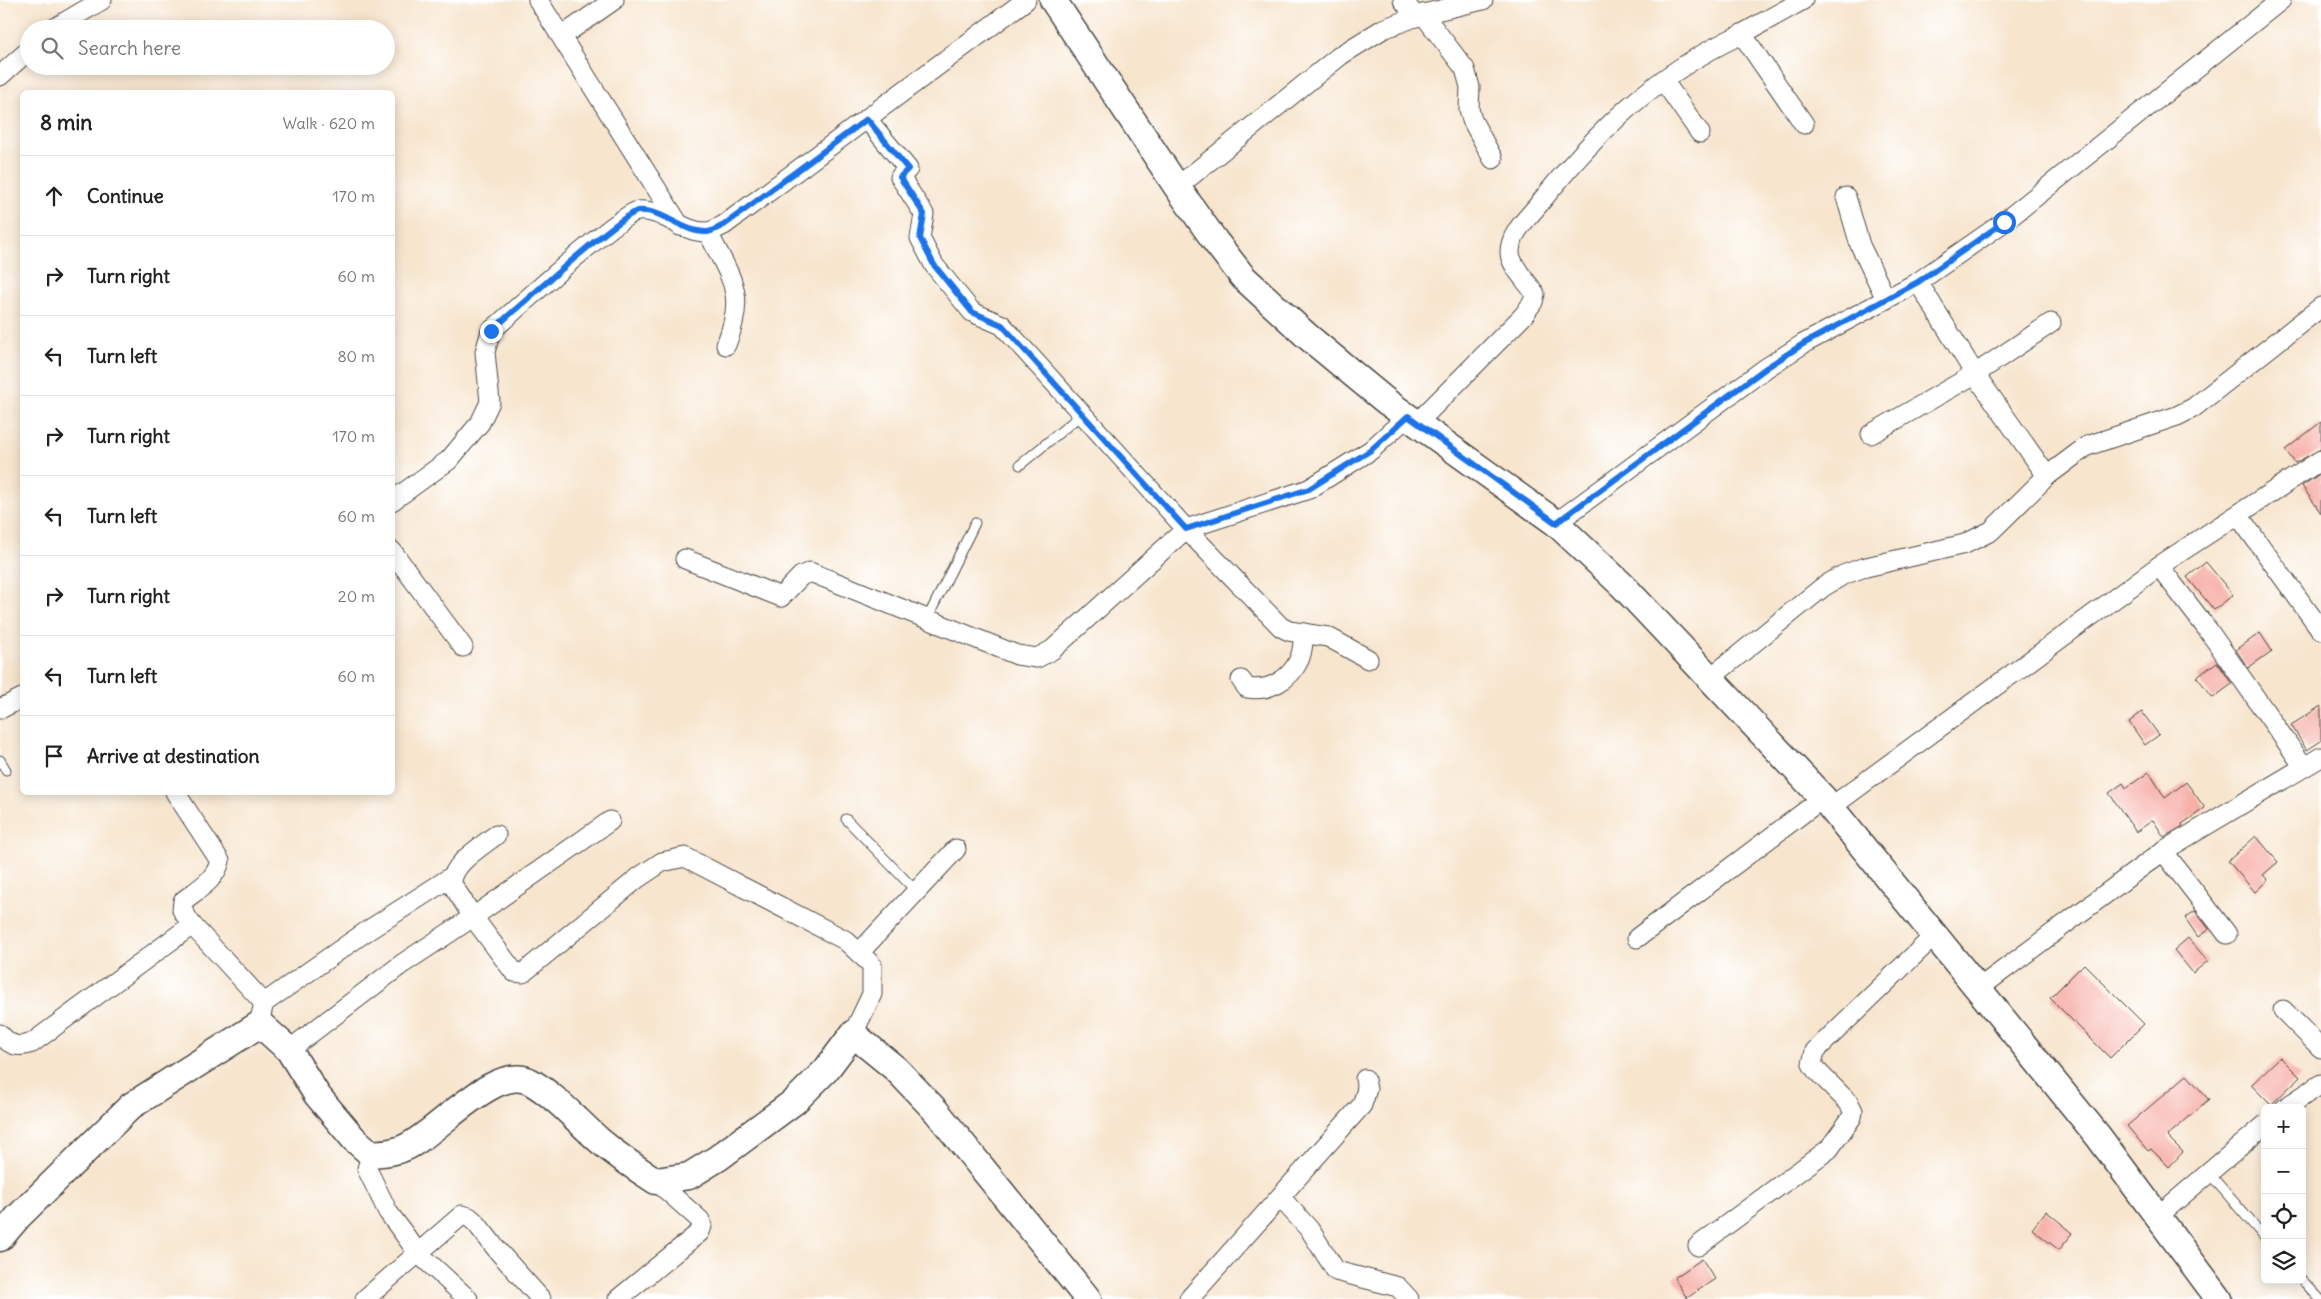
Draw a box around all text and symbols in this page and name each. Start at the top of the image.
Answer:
search box [20,20,395,75]
icon: search [38,34,66,62]
text: Search here [78,36,181,60]
text: 8 min [40,109,92,136]
text: Walk · 620 m [283,113,375,133]
icon: ahead [40,182,68,210]
text: Continue [87,184,164,208]
text: 170 m [332,186,375,206]
route start [1993,211,2016,234]
icon: right [40,262,68,290]
text: Turn right [87,264,170,288]
text: 60 m [337,266,375,286]
route end [480,320,503,343]
icon: left [40,342,68,370]
text: Turn left [87,344,157,368]
text: 80 m [337,346,375,366]
icon: right [40,422,68,450]
text: Turn right [87,424,170,448]
text: 170 m [332,426,375,446]
icon: left [40,502,68,530]
text: Turn left [87,504,157,528]
text: 60 m [337,506,375,526]
icon: right [40,582,68,610]
text: Turn right [87,584,170,608]
text: 20 m [338,586,375,606]
icon: left [40,662,68,690]
text: Turn left [87,664,157,688]
text: 60 m [337,666,375,686]
icon: arrive [40,742,68,770]
text: Arrive at destination [87,744,260,768]
map controls [2261,1104,2306,1284]
button: + [2261,1104,2306,1149]
button: − [2261,1149,2306,1194]
button: locate [2261,1194,2306,1239]
button: layers [2261,1239,2306,1284]

